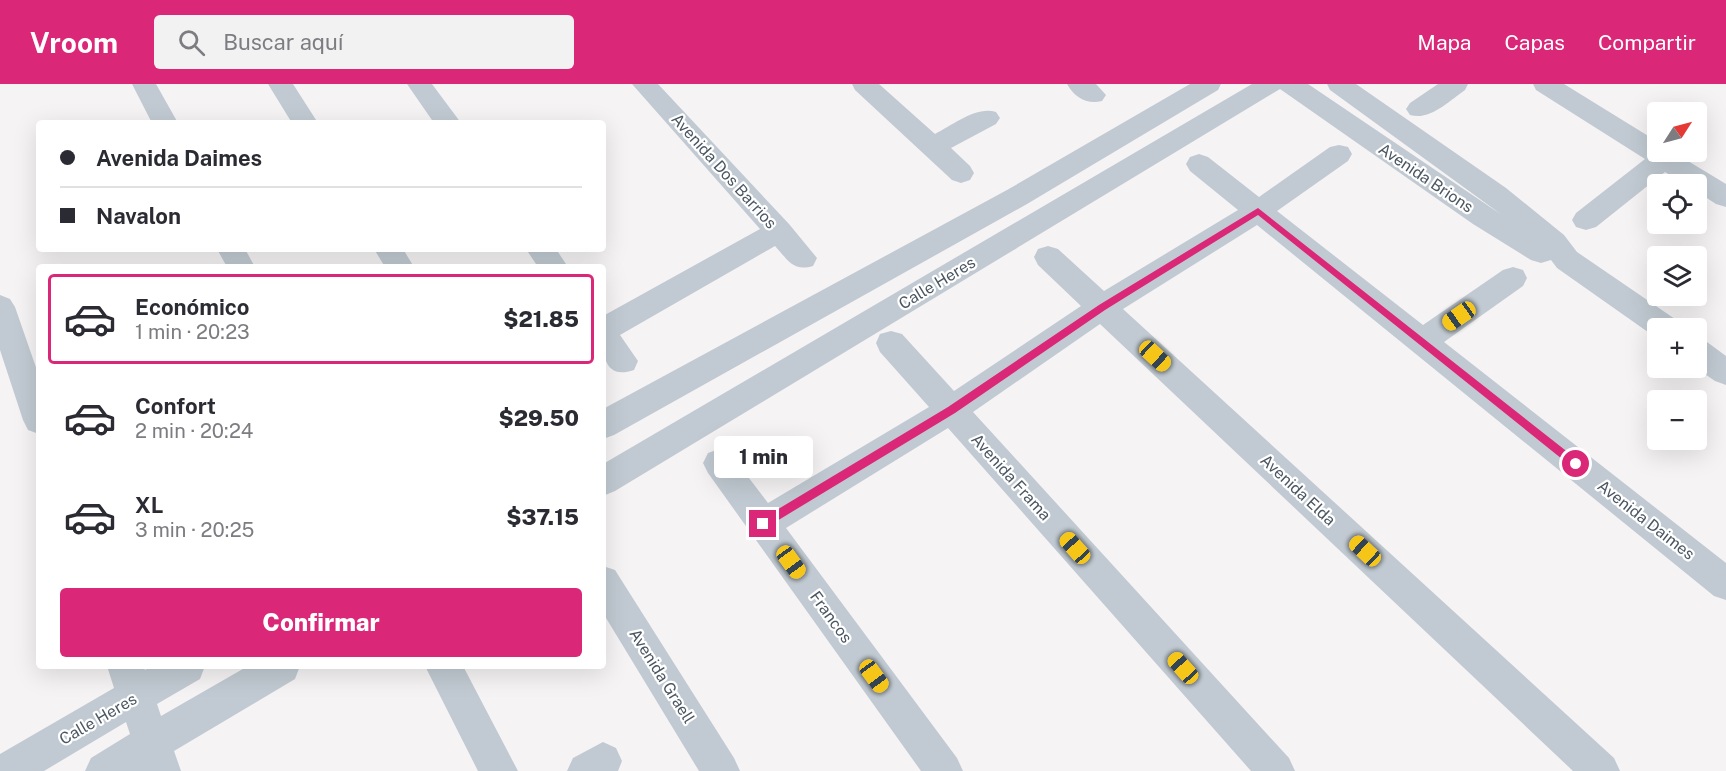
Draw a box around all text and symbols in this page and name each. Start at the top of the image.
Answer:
search box [154,15,574,69]
text: Vroom [30,26,118,59]
icon: search [175,26,208,59]
text: Buscar aquí [223,29,343,55]
text: Mapa [1417,30,1471,55]
text: Capas [1504,30,1565,55]
text: Compartir [1598,30,1696,55]
north arrow [1647,102,1707,162]
map controls [1647,102,1707,450]
street label: Avenida Dos Barrios [667,110,781,232]
street label: Avenida Brions [1375,139,1477,217]
text: Avenida Daimes [96,145,262,171]
button: locate [1647,174,1707,234]
text: Navalon [96,203,181,229]
button: layers [1647,246,1707,306]
street label: Calle Heres [895,253,979,313]
icon: car [63,292,117,346]
text: Económico [135,294,250,320]
car [1439,298,1479,334]
text: $21.85 [503,306,579,332]
button: + [1647,318,1707,378]
text: 1 min · 20:23 [135,320,250,344]
car [1136,337,1174,375]
button: − [1647,390,1707,450]
icon: car [63,391,117,445]
text: Confort [135,393,216,419]
text: $29.50 [499,405,579,431]
text: 2 min · 20:24 [135,419,253,443]
street label: Avenida Frama [967,430,1055,524]
callout: 1 min [714,437,813,479]
text: 1 min [739,445,788,469]
route start [1562,450,1589,477]
street label: Avenida Elda [1257,451,1339,529]
street label: Avenida Daimes [1594,476,1698,564]
icon: car [63,490,117,544]
text: XL [135,492,163,518]
text: $37.15 [506,504,579,530]
route end [749,510,776,537]
text: 3 min · 20:25 [135,518,254,542]
car [1056,529,1094,567]
car [1346,532,1384,570]
car [773,542,809,582]
street label: Francos [806,587,856,647]
button: Confirmar [60,588,582,657]
street label: Avenida Graell [625,625,699,727]
car [1164,649,1202,687]
car [856,656,892,696]
street label: Calle Heres [56,689,140,749]

